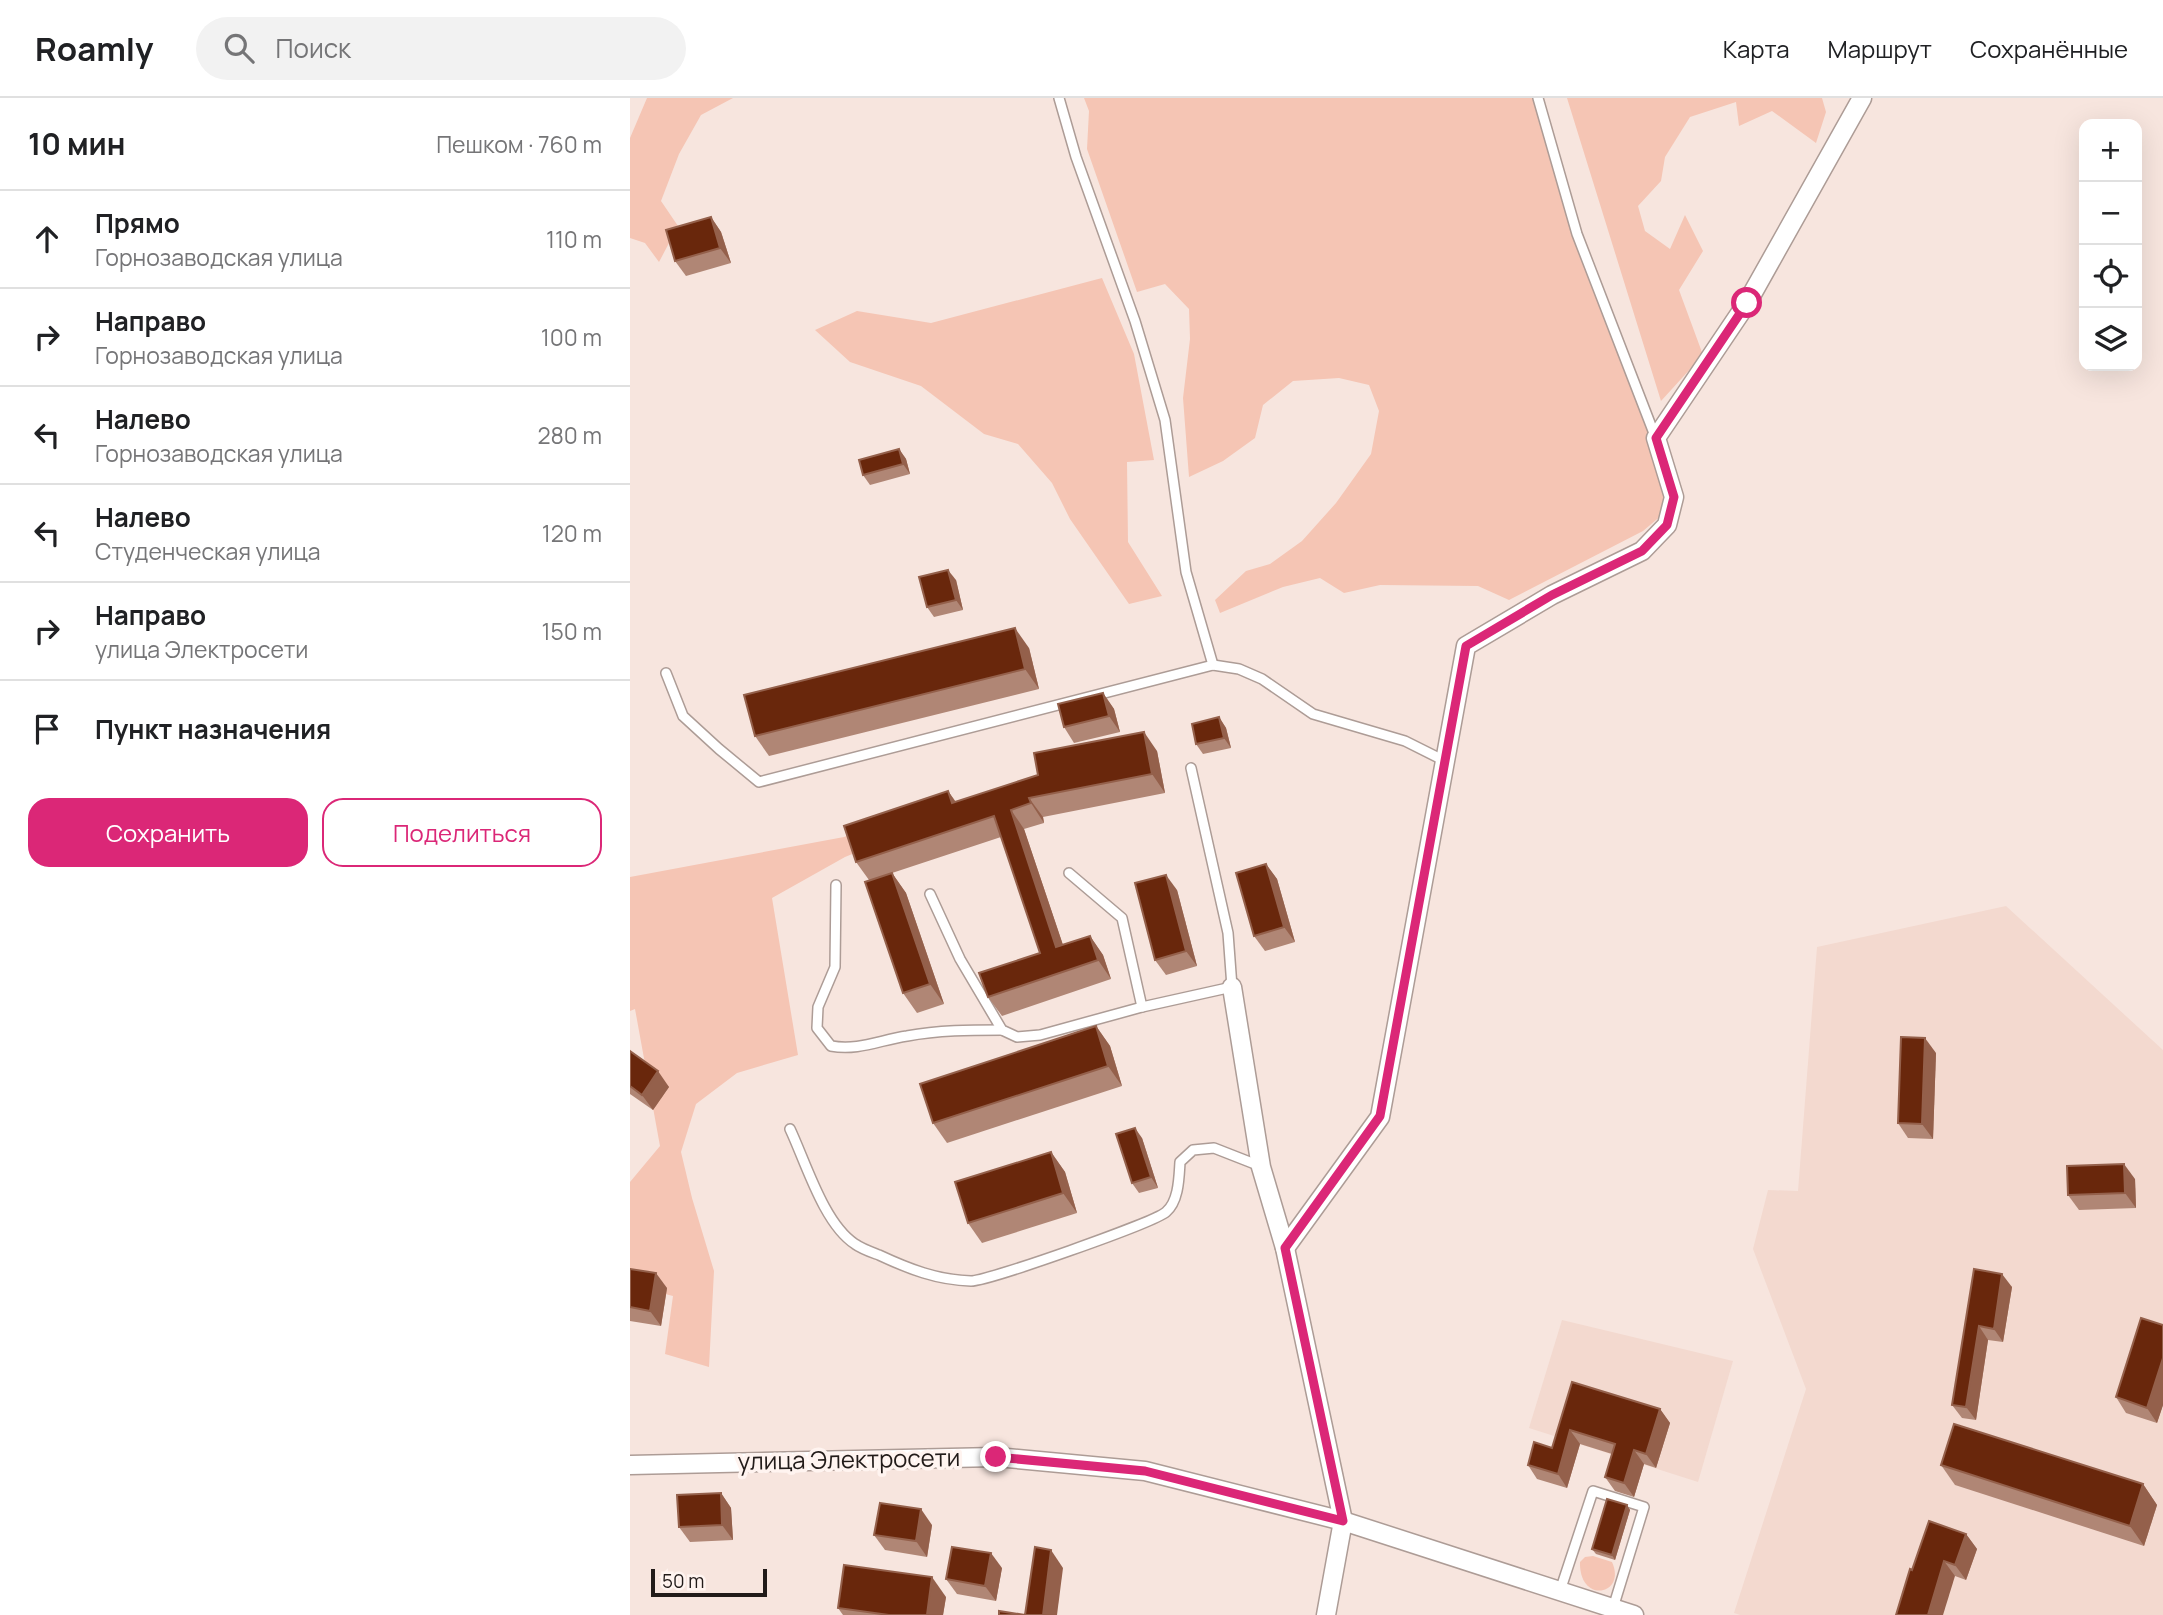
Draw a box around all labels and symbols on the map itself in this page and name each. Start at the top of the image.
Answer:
route start [1731,287,1762,318]
street label: улица Электросети [737,1440,961,1477]
route end [980,1441,1011,1472]
scale bar [651,1566,766,1598]

